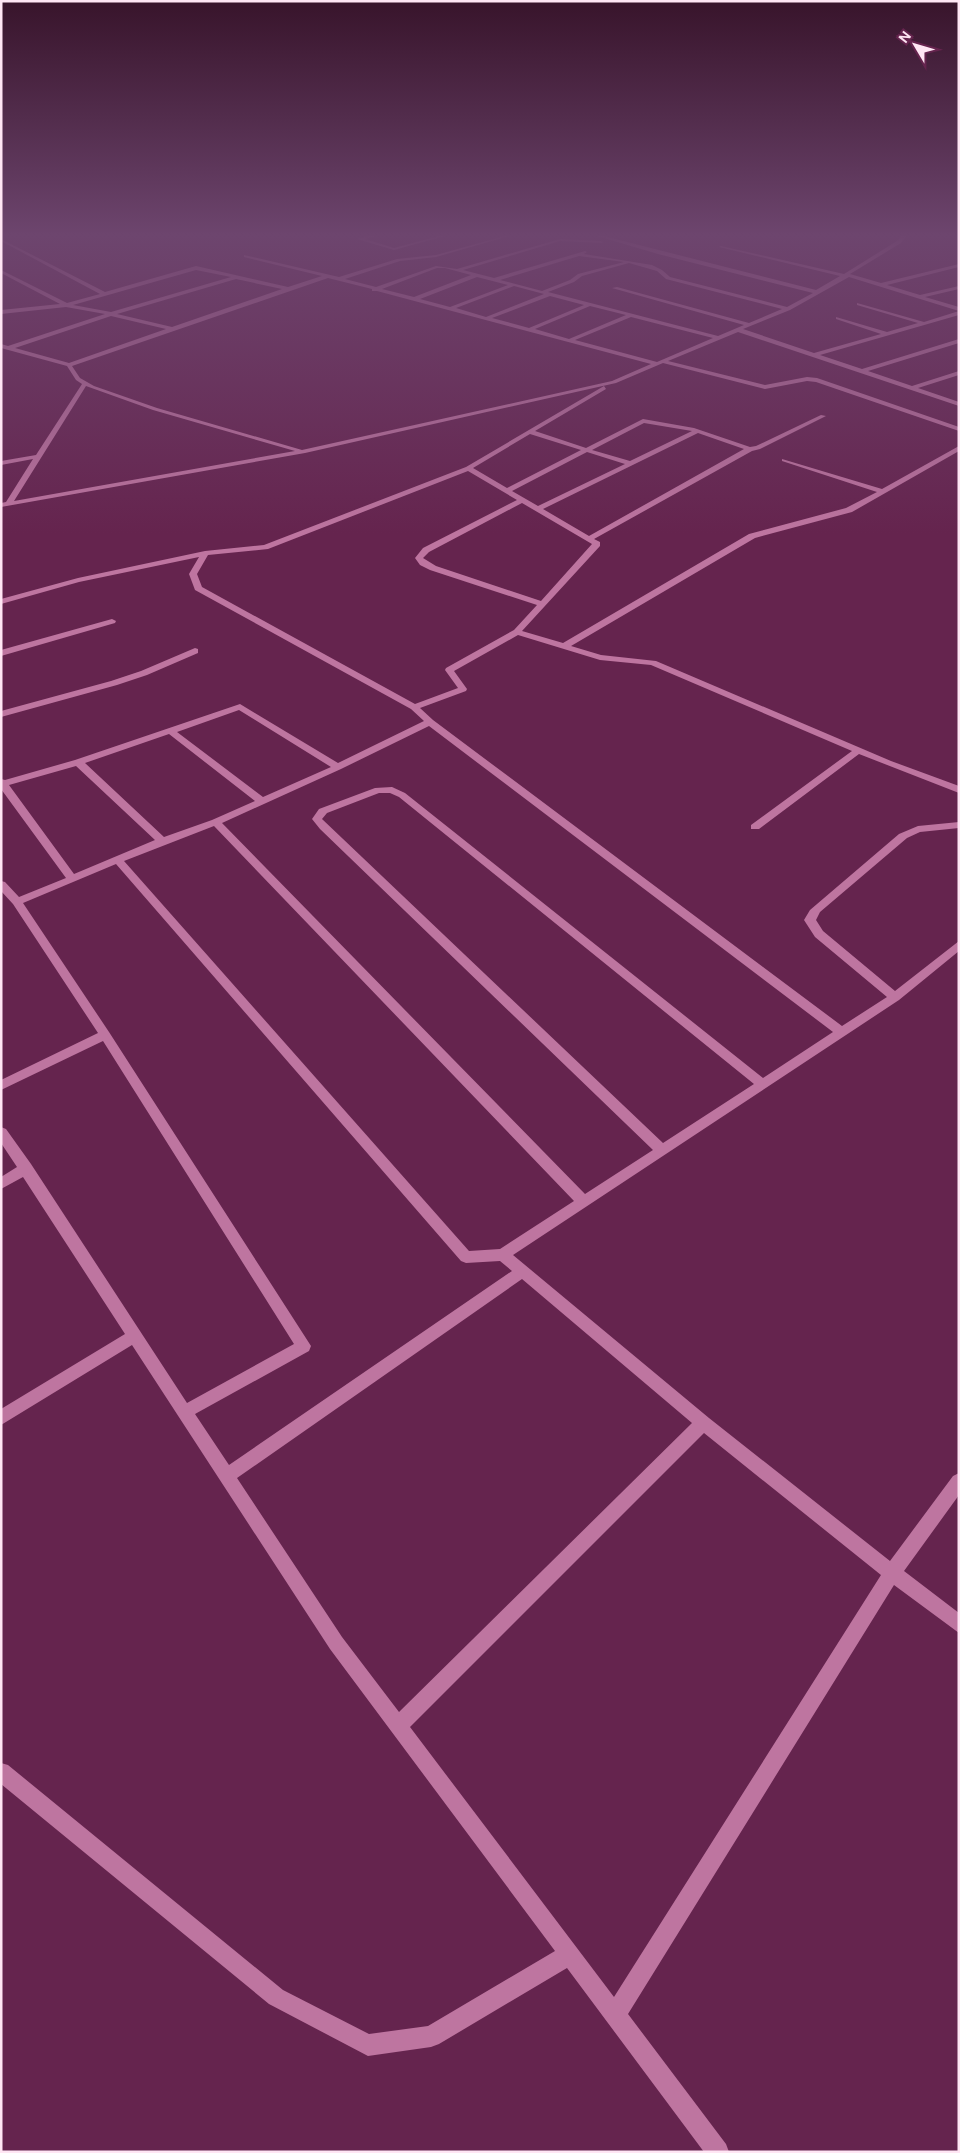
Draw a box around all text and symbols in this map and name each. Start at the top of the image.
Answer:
north arrow [890,20,940,70]
text: N [895,27,915,47]

